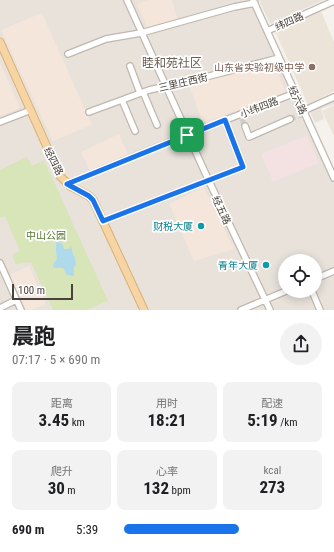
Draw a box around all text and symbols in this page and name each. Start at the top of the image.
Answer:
street label: 纬四路 [273,10,305,33]
district label: 睦和苑社区 [142,56,202,70]
place label: 山东省实验初级中学 [214,62,304,73]
marker: 山东省实验初级中学 [307,62,317,72]
street label: 三里庄西街 [158,72,209,93]
street label: 经六路 [286,84,309,116]
street label: 小纬四路 [239,95,280,120]
pin [170,118,204,152]
icon: arrive [176,124,198,146]
street label: 经四路 [42,145,65,177]
street label: 经五路 [210,194,233,226]
place label: 财税大厦 [153,221,193,232]
marker: 财税大厦 [196,221,206,231]
park label: 中山公园 [26,230,66,241]
map controls [278,254,322,298]
button: locate [278,254,322,298]
place label: 青年大厦 [218,260,258,271]
marker: 青年大厦 [261,260,271,270]
scale bar [12,282,73,301]
text: 100 m [18,284,45,297]
button: share [280,323,322,365]
text: 晨跑 [12,324,56,349]
text: 07:17 · 5 × 690 m [12,352,100,367]
text: 距离 [51,397,73,410]
text: 用时 [156,397,178,410]
text: 配速 [261,397,283,410]
text: 3.45 [38,410,69,430]
text: 18:21 [147,410,187,430]
text: 5:19 [247,410,278,430]
text: km [69,416,85,429]
text: /km [278,416,297,429]
text: kcal [263,464,281,477]
text: 爬升 [51,465,73,478]
text: 心率 [156,465,178,478]
text: 273 [259,477,285,497]
text: 30 [48,478,65,498]
text: 132 [143,478,169,498]
text: m [65,484,76,497]
text: bpm [169,484,191,497]
text: 690 m [12,522,44,537]
text: 5:39 [76,522,98,537]

